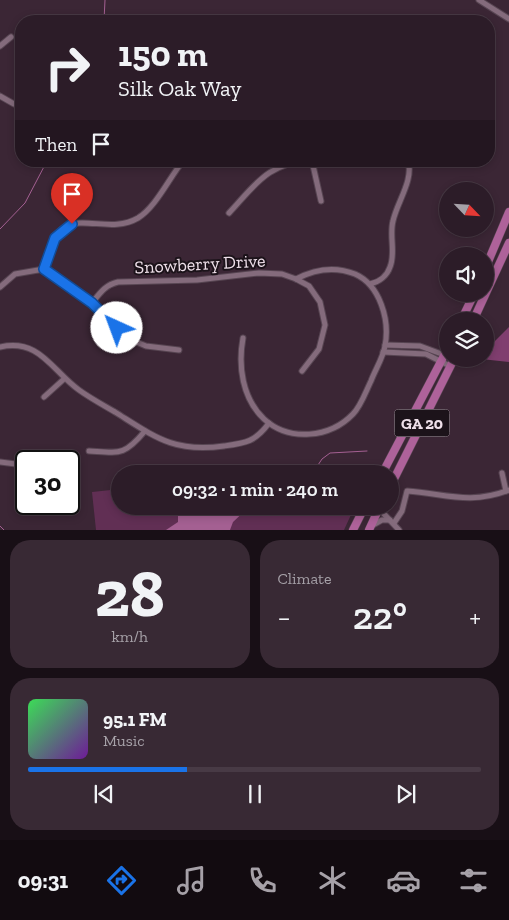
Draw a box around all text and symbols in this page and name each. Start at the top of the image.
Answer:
text: 150 m [118,33,208,75]
icon: right [35,35,100,100]
text: Silk Oak Way [118,75,241,102]
icon: arrive [87,130,115,158]
text: Then [35,133,77,156]
pin [51,173,93,224]
icon: arrive [58,180,86,208]
north arrow [439,182,494,238]
map controls [439,182,494,367]
button: sound [439,247,494,302]
street label: Snowberry Drive [134,250,266,278]
position arrow [90,301,142,353]
button: layers [439,312,494,367]
road number: GA 20 [394,409,450,436]
speed limit sign: 30 [15,450,80,515]
text: 09:32 · 1 min · 240 m [172,478,338,501]
text: 28 [95,555,165,633]
text: Climate [278,569,332,588]
text: 22° [353,593,407,639]
text: − [278,601,291,634]
text: + [469,601,481,634]
text: km/h [111,627,148,646]
text: 95.1 FM [103,708,167,731]
text: Music [103,731,145,750]
icon: previous [90,780,118,808]
icon: pause [241,780,269,808]
icon: next [392,780,420,808]
icon: directions [104,863,139,898]
icon: music [174,863,209,898]
icon: phone [245,863,280,898]
icon: climate [315,863,350,898]
icon: car [386,863,421,898]
icon: filters [456,863,491,898]
text: 09:31 [18,867,68,894]

